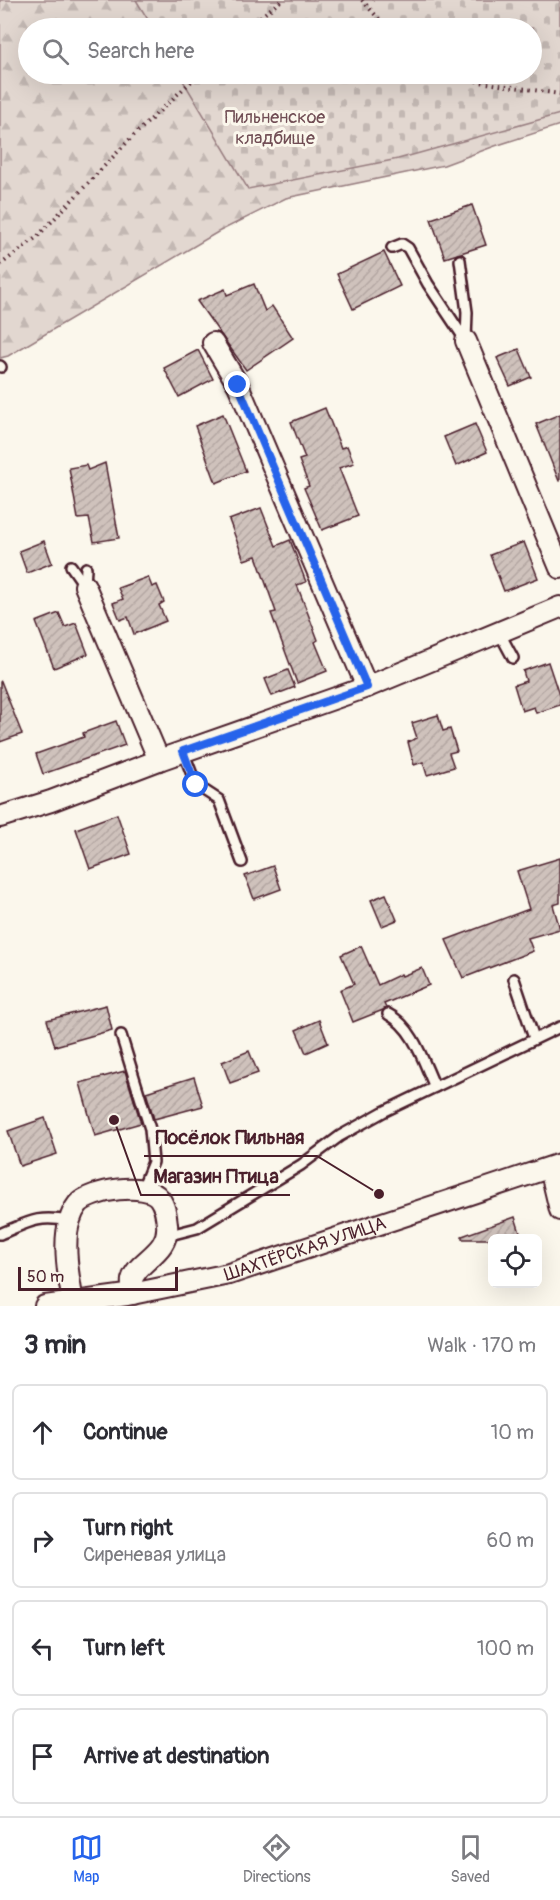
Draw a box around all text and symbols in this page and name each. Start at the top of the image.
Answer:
search box [18,18,542,84]
icon: search [39,35,72,68]
text: Search here [87,37,194,65]
park label: Пильненское кладбище [225,106,325,150]
route end [224,371,250,397]
route start [182,771,208,797]
callout: Посёлок Пильная [144,1118,317,1156]
text: Посёлок Пильная [156,1125,304,1150]
callout: Магазин Птица [141,1157,290,1195]
text: Магазин Птица [153,1164,279,1189]
street label: ШАХТЁРСКАЯ УЛИЦА [221,1212,389,1287]
map controls [488,1234,542,1288]
button: locate [488,1234,542,1288]
scale bar [18,1264,178,1292]
text: 50 m [27,1267,64,1287]
text: 3 min [24,1329,86,1361]
text: Walk · 170 m [427,1333,536,1358]
icon: ahead [26,1416,59,1449]
text: Continue [83,1418,167,1446]
text: 10 m [490,1420,534,1445]
text: Turn right [83,1514,173,1542]
icon: right [26,1524,59,1557]
text: 60 m [487,1528,534,1553]
text: Сиреневая улица [83,1542,226,1567]
icon: left [26,1632,59,1665]
text: Turn left [83,1634,165,1662]
text: 100 m [477,1636,534,1661]
icon: arrive [26,1740,59,1773]
text: Arrive at destination [83,1742,269,1770]
tab: Map [70,1831,103,1887]
tab: Directions [243,1831,311,1887]
tab: Saved [450,1831,490,1887]

